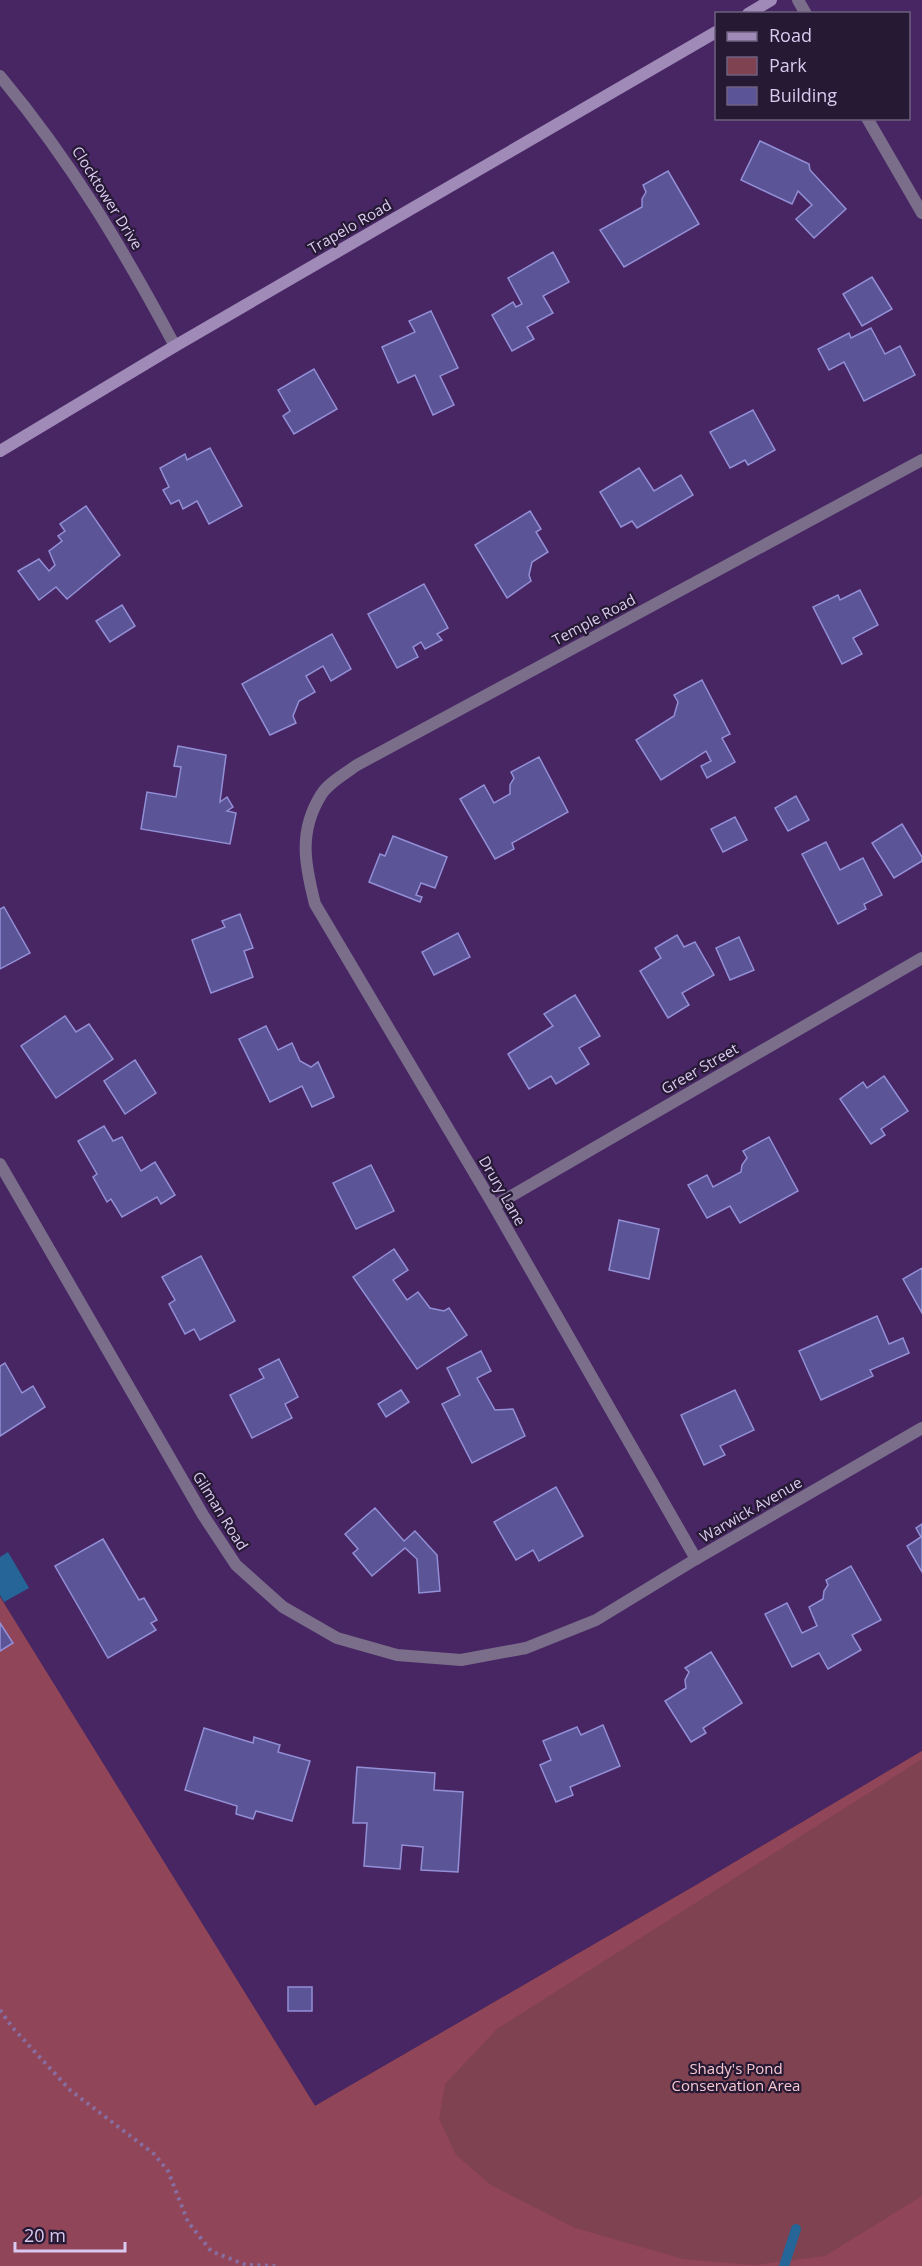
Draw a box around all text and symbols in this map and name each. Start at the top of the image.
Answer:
legend [715,12,910,120]
text: Road [769,23,812,47]
text: Park [769,53,807,77]
text: Building [769,83,837,107]
street label: Clocktower Drive [68,142,148,253]
street label: Trapelo Road [304,194,395,258]
street label: Temple Road [548,589,639,649]
street label: Greer Street [657,1038,742,1098]
street label: Drury Lane [475,1152,531,1229]
street label: Gilman Road [189,1467,253,1554]
street label: Warwick Avenue [696,1472,805,1547]
park label: Shady's Pond Conservation Area [672,2058,800,2095]
scale bar [15,2215,124,2253]
text: 20 m [24,2223,66,2247]

